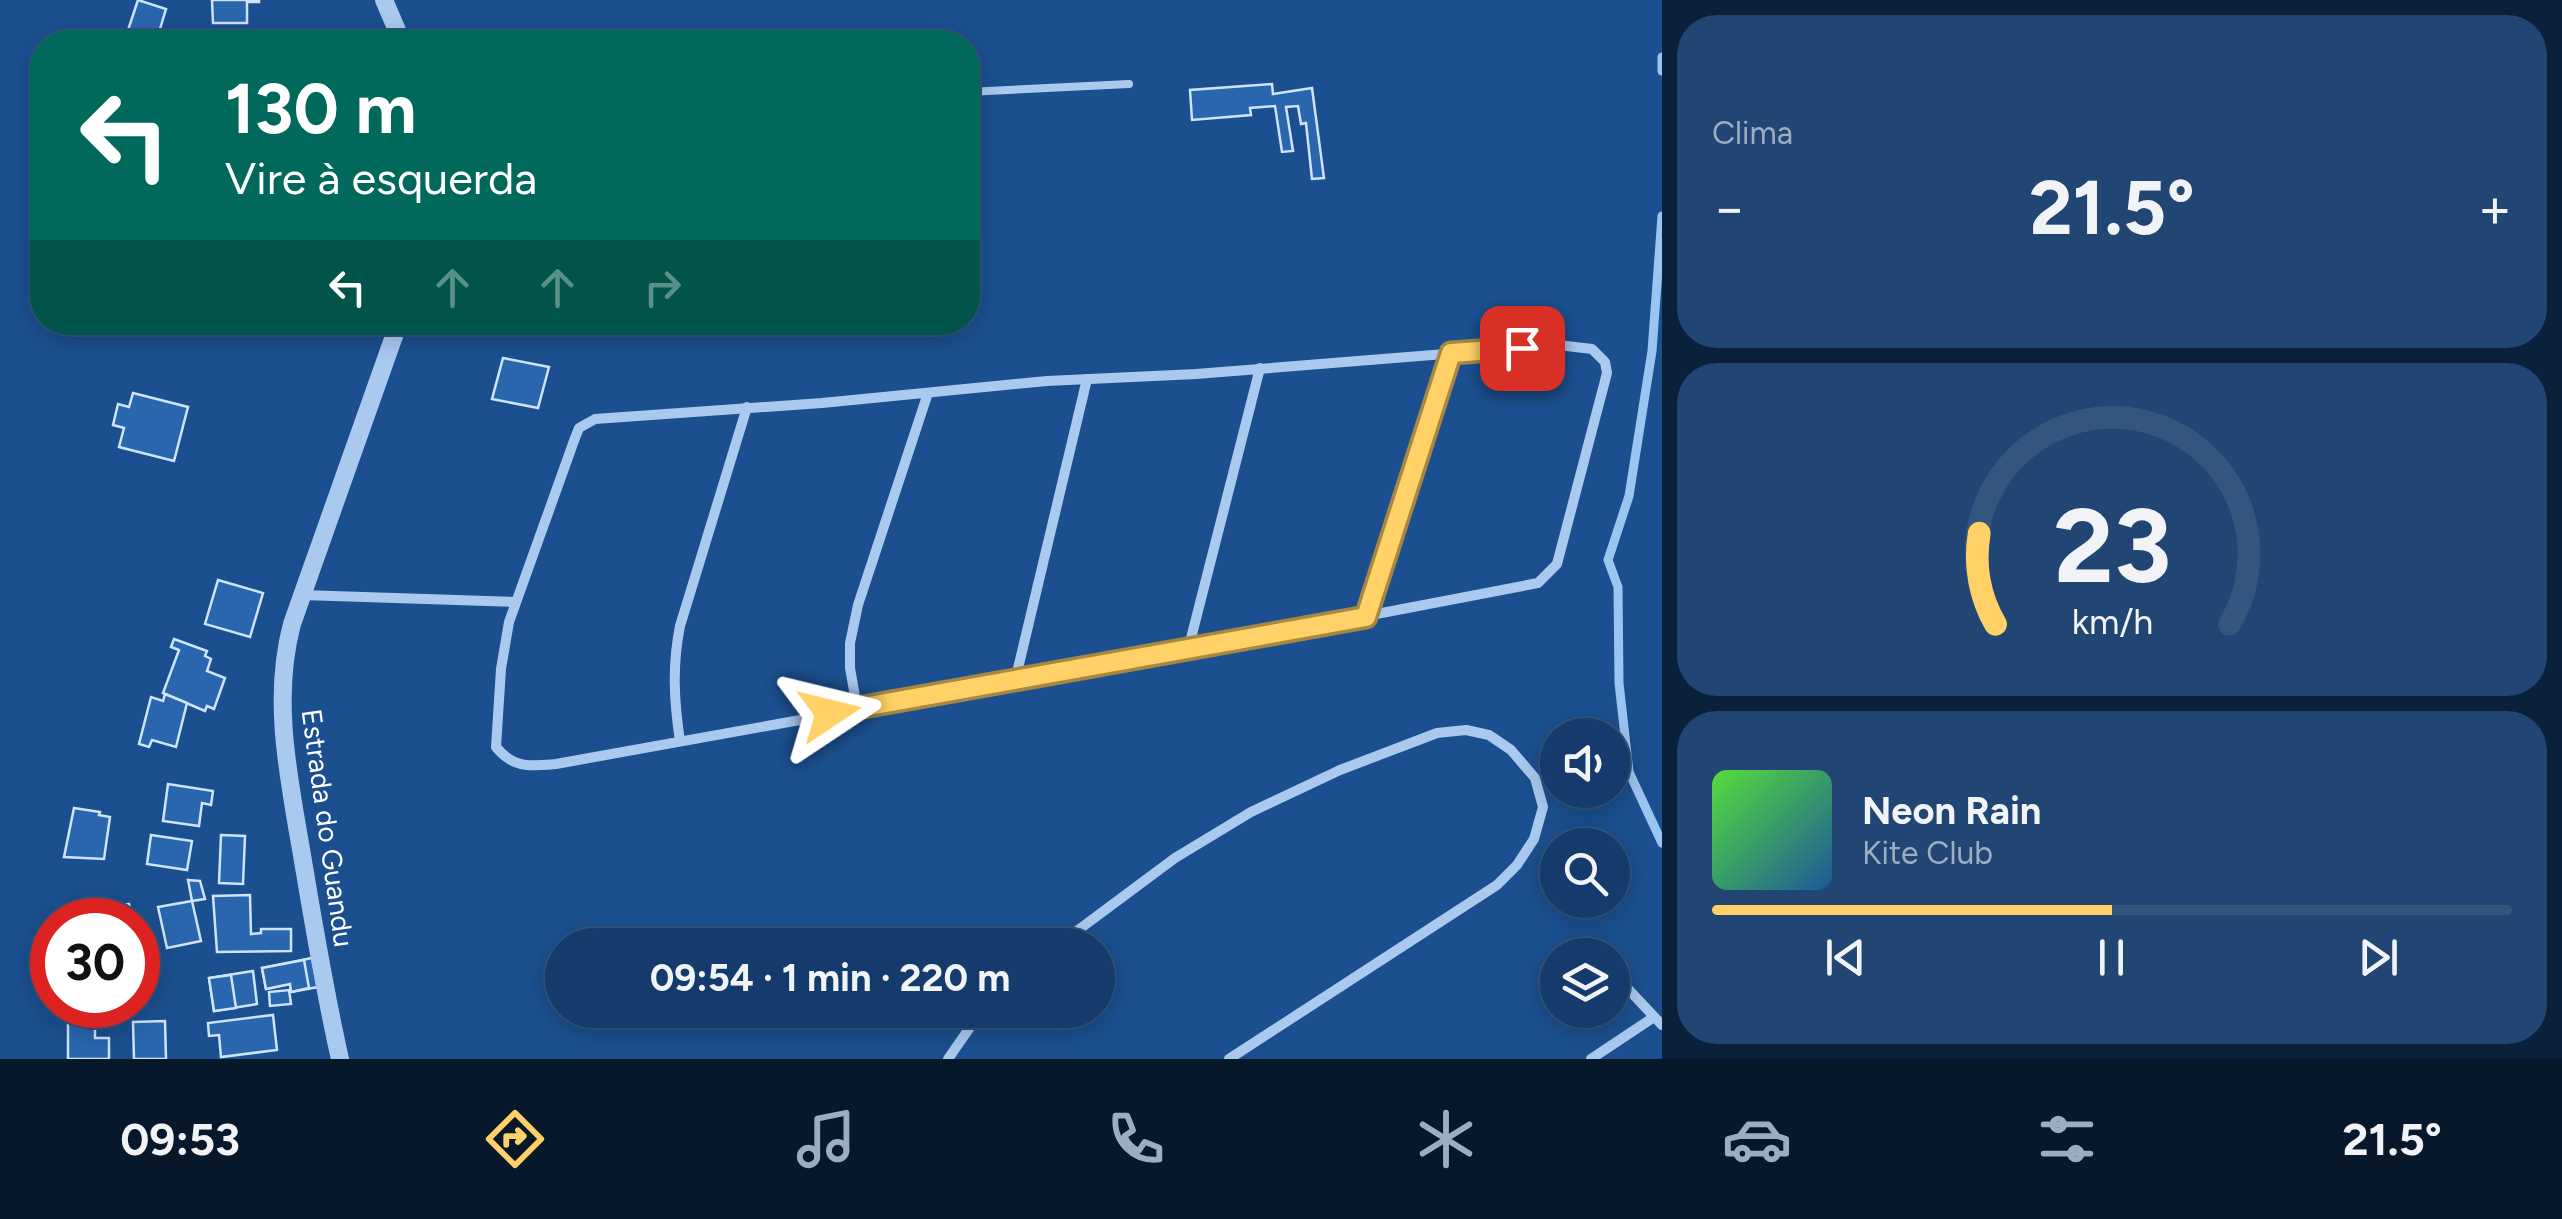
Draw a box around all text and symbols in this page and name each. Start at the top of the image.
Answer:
text: 130 m [225,66,417,151]
icon: left [60,70,190,200]
text: Clima [1712,114,1793,152]
text: Vire à esquerda [225,151,537,205]
text: 21.5° [2029,163,2195,253]
text: − [1712,175,1746,241]
text: + [2478,175,2512,241]
icon: left [320,260,375,315]
icon: ahead [425,260,480,315]
icon: ahead [530,260,585,315]
icon: right [635,260,690,315]
pin [1480,306,1565,391]
icon: arrive [1495,321,1550,376]
text: 23 [2053,483,2171,608]
text: km/h [2071,600,2153,643]
position arrow [778,661,882,765]
street label: Estrada do Guandu [294,707,362,949]
map controls [1540,718,1630,1028]
button: sound [1540,718,1630,808]
text: Neon Rain [1862,788,2041,834]
button: search [1540,828,1630,918]
text: Kite Club [1862,834,1993,872]
speed limit sign: 30 [30,898,160,1028]
icon: previous [1818,930,1873,985]
icon: pause [2084,930,2139,985]
icon: next [2351,930,2406,985]
button: layers [1540,938,1630,1028]
text: 09:54 · 1 min · 220 m [650,955,1010,1001]
icon: directions [480,1104,550,1174]
icon: music [791,1104,861,1174]
icon: phone [1101,1104,1171,1174]
icon: climate [1411,1104,1481,1174]
icon: car [1722,1104,1792,1174]
icon: filters [2032,1104,2102,1174]
text: 09:53 [120,1112,240,1166]
text: 21.5° [2342,1112,2442,1166]

